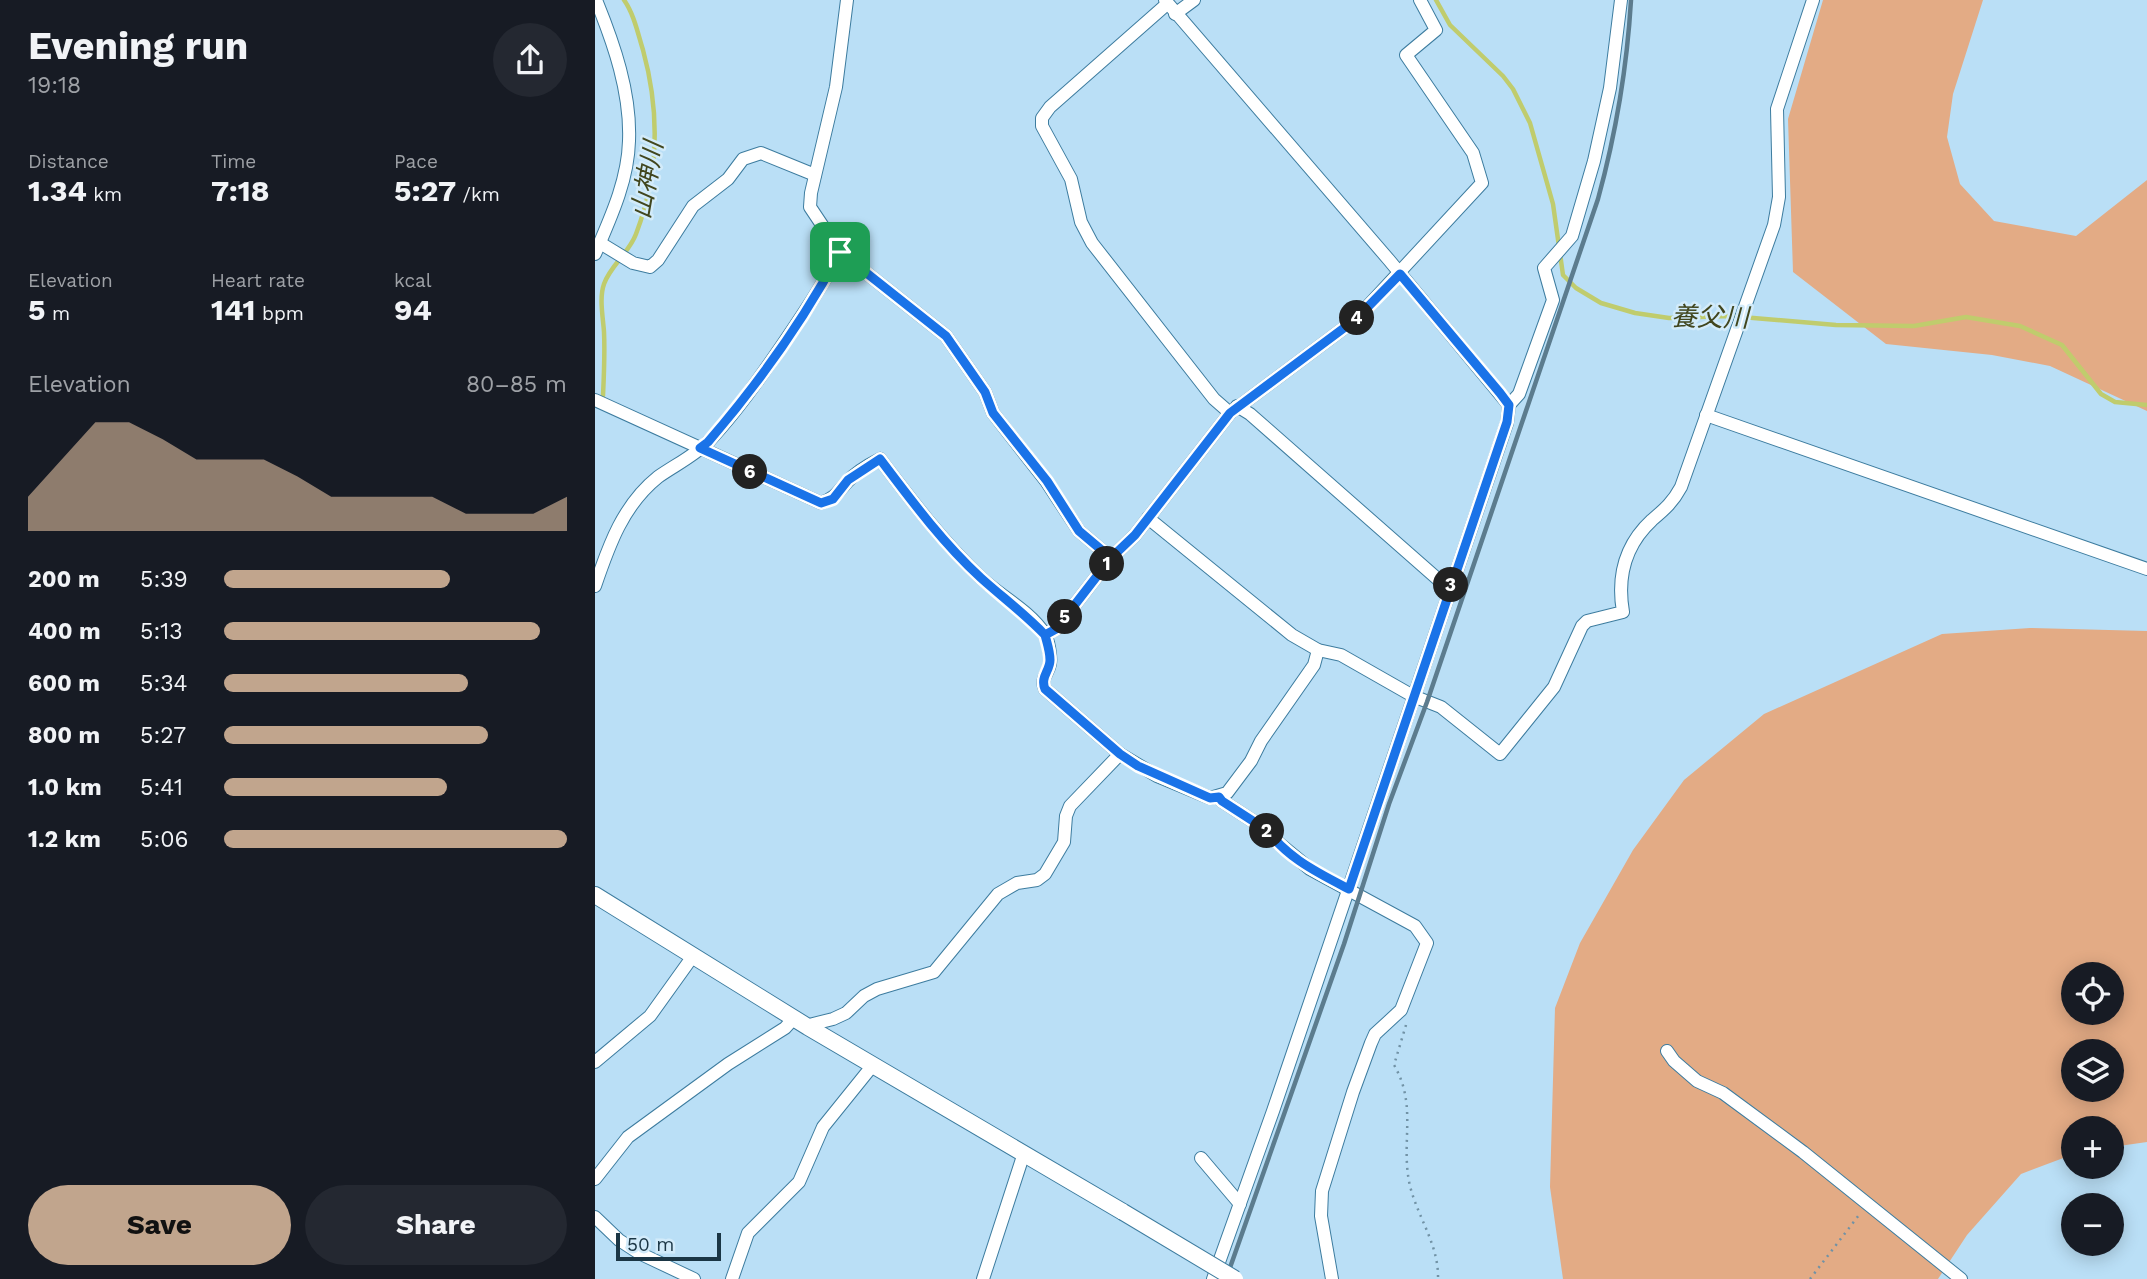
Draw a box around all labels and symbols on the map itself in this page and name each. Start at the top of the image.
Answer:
water label: 山神川 [625,136,669,221]
pin [810,222,870,282]
pin: 4 [1339,300,1375,336]
water label: 養父川 [1671,301,1752,333]
pin: 6 [733,454,767,490]
pin: 1 [1089,546,1125,582]
pin: 3 [1433,568,1469,602]
pin: 5 [1047,600,1083,634]
pin: 2 [1249,814,1285,848]
scale bar [616,1230,721,1262]

